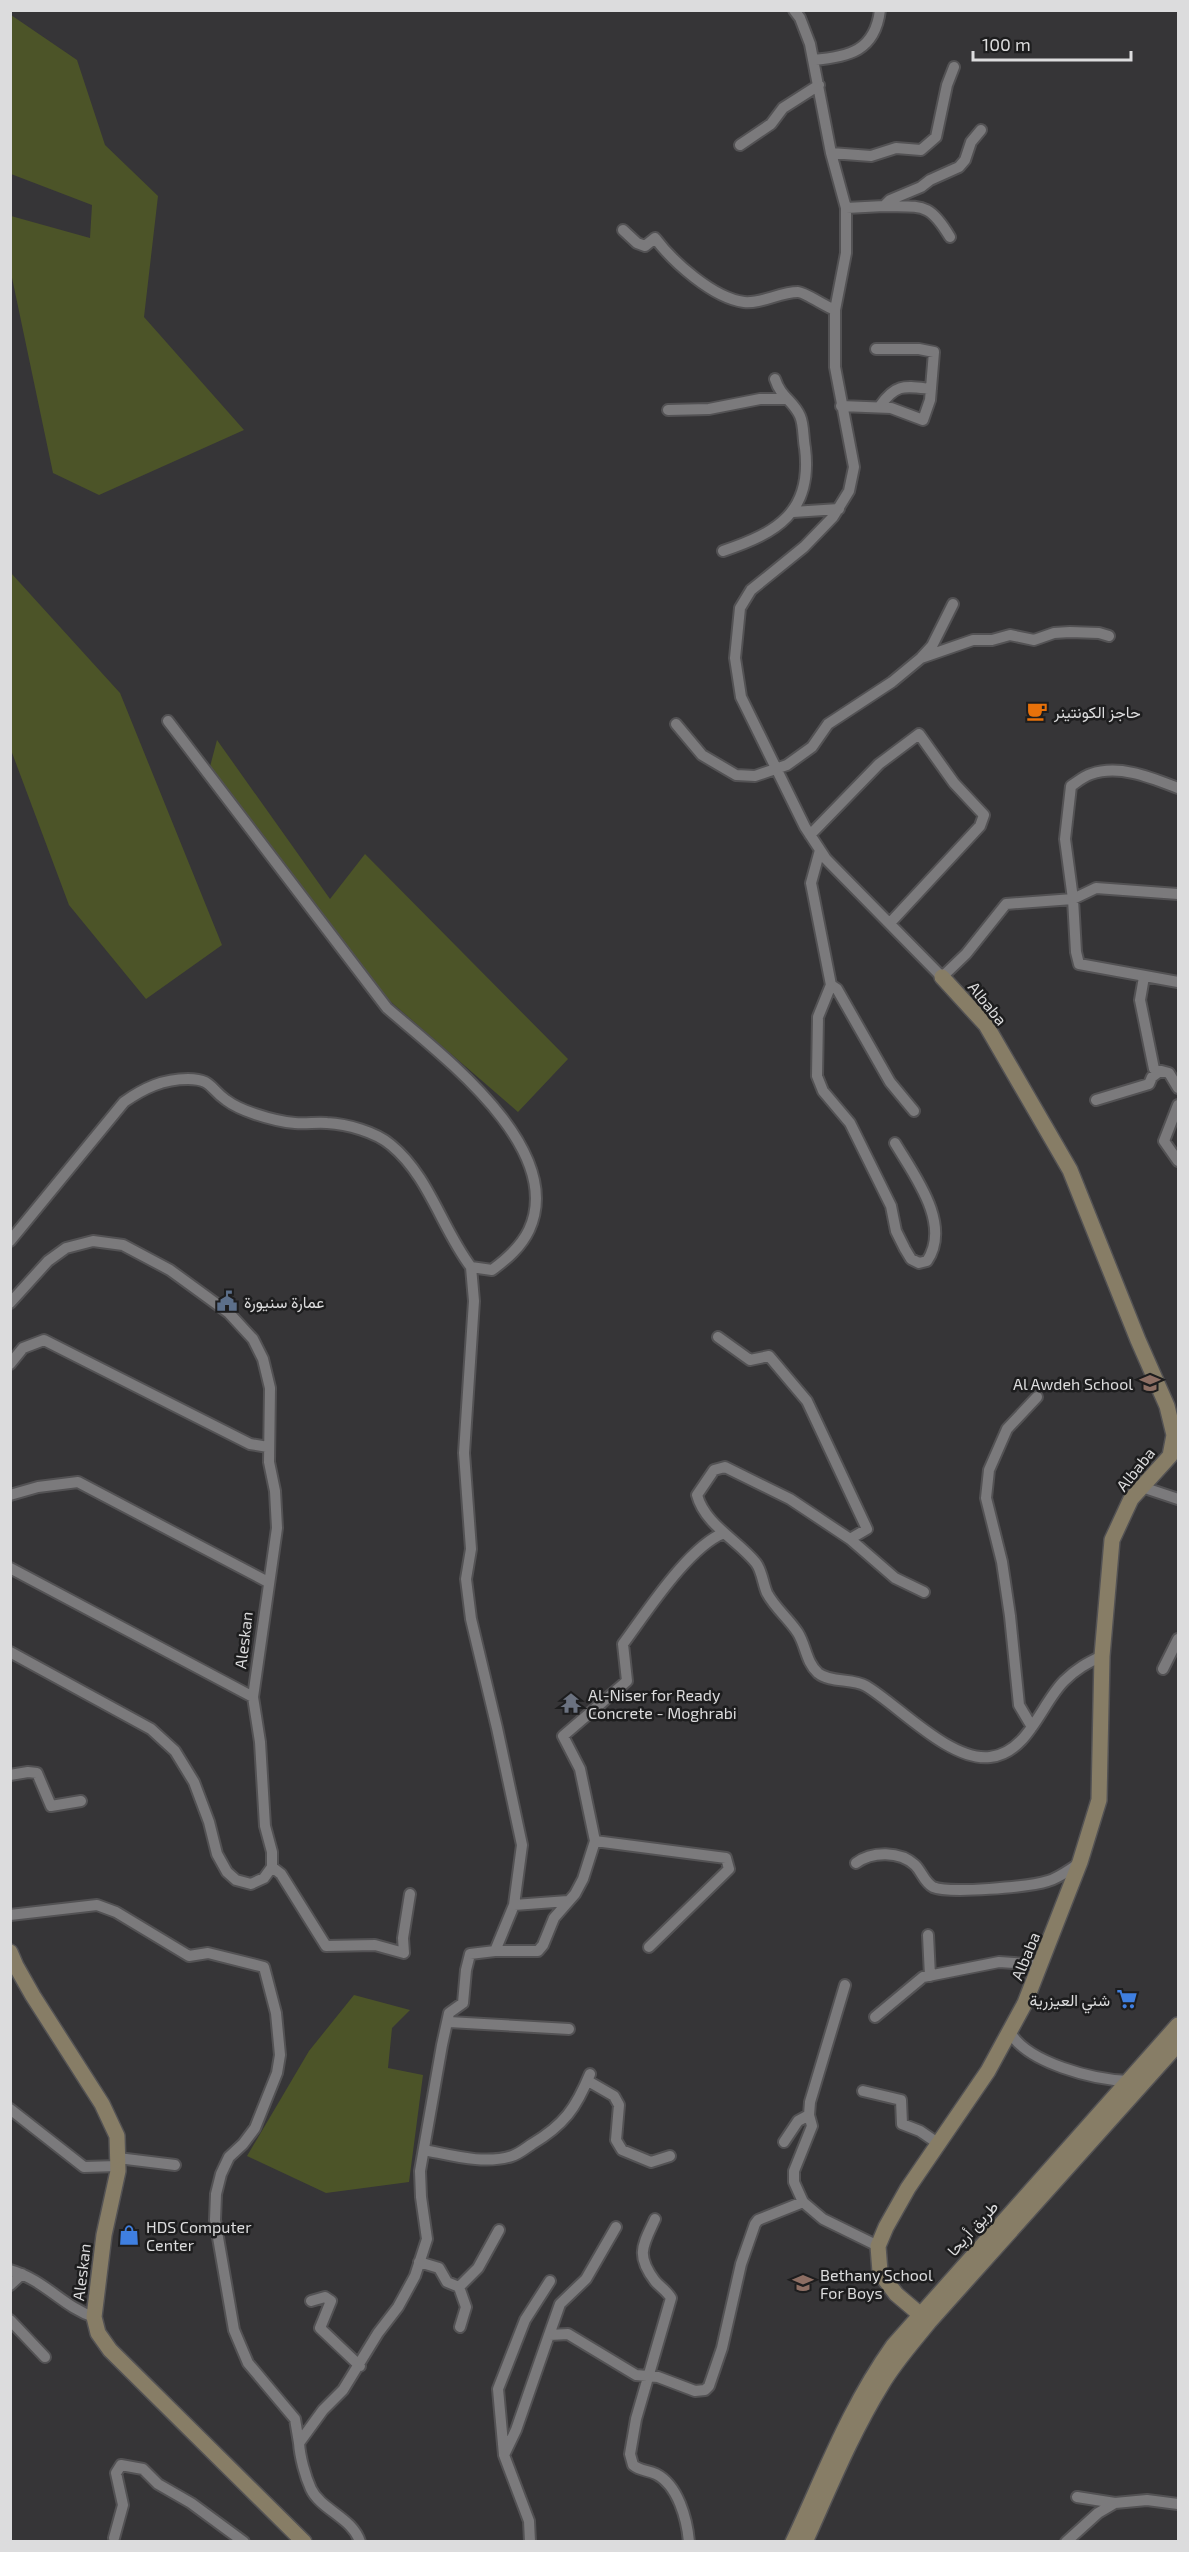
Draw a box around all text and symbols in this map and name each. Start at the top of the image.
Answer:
scale bar [973,24,1130,62]
text: 100 m [982,33,1031,55]
cafe icon: حاجز الكونتينر [1025,699,1049,723]
place label: حاجز الكونتينر [1053,702,1141,723]
street label: Albaba [965,977,1011,1029]
public building icon: عمارة سنيورة [215,1289,239,1313]
place label: عمارة سنيورة [244,1292,324,1313]
school or university icon: Al Awdeh School [1138,1371,1162,1395]
place label: Al Awdeh School [1013,1374,1133,1393]
street label: Albaba [1112,1443,1158,1495]
street label: Aleskan [230,1610,256,1670]
place label: Al-Niser for Ready Concrete - Moghrabi [588,1685,737,1722]
temple icon: Al-Niser for Ready Concrete - Moghrabi [559,1691,583,1715]
street label: Albaba [1007,1929,1043,1983]
supermarket icon: شني العيزرية [1115,1987,1139,2011]
place label: شني العيزرية [1030,1990,1110,2014]
street label: طريق أريحا [943,2197,1003,2261]
place label: HDS Computer Center [146,2217,252,2254]
shop icon: HDS Computer Center [117,2223,141,2247]
street label: Aleskan [68,2242,94,2302]
place label: Bethany School For Boys [820,2265,933,2302]
school or university icon: Bethany School For Boys [791,2271,815,2295]

